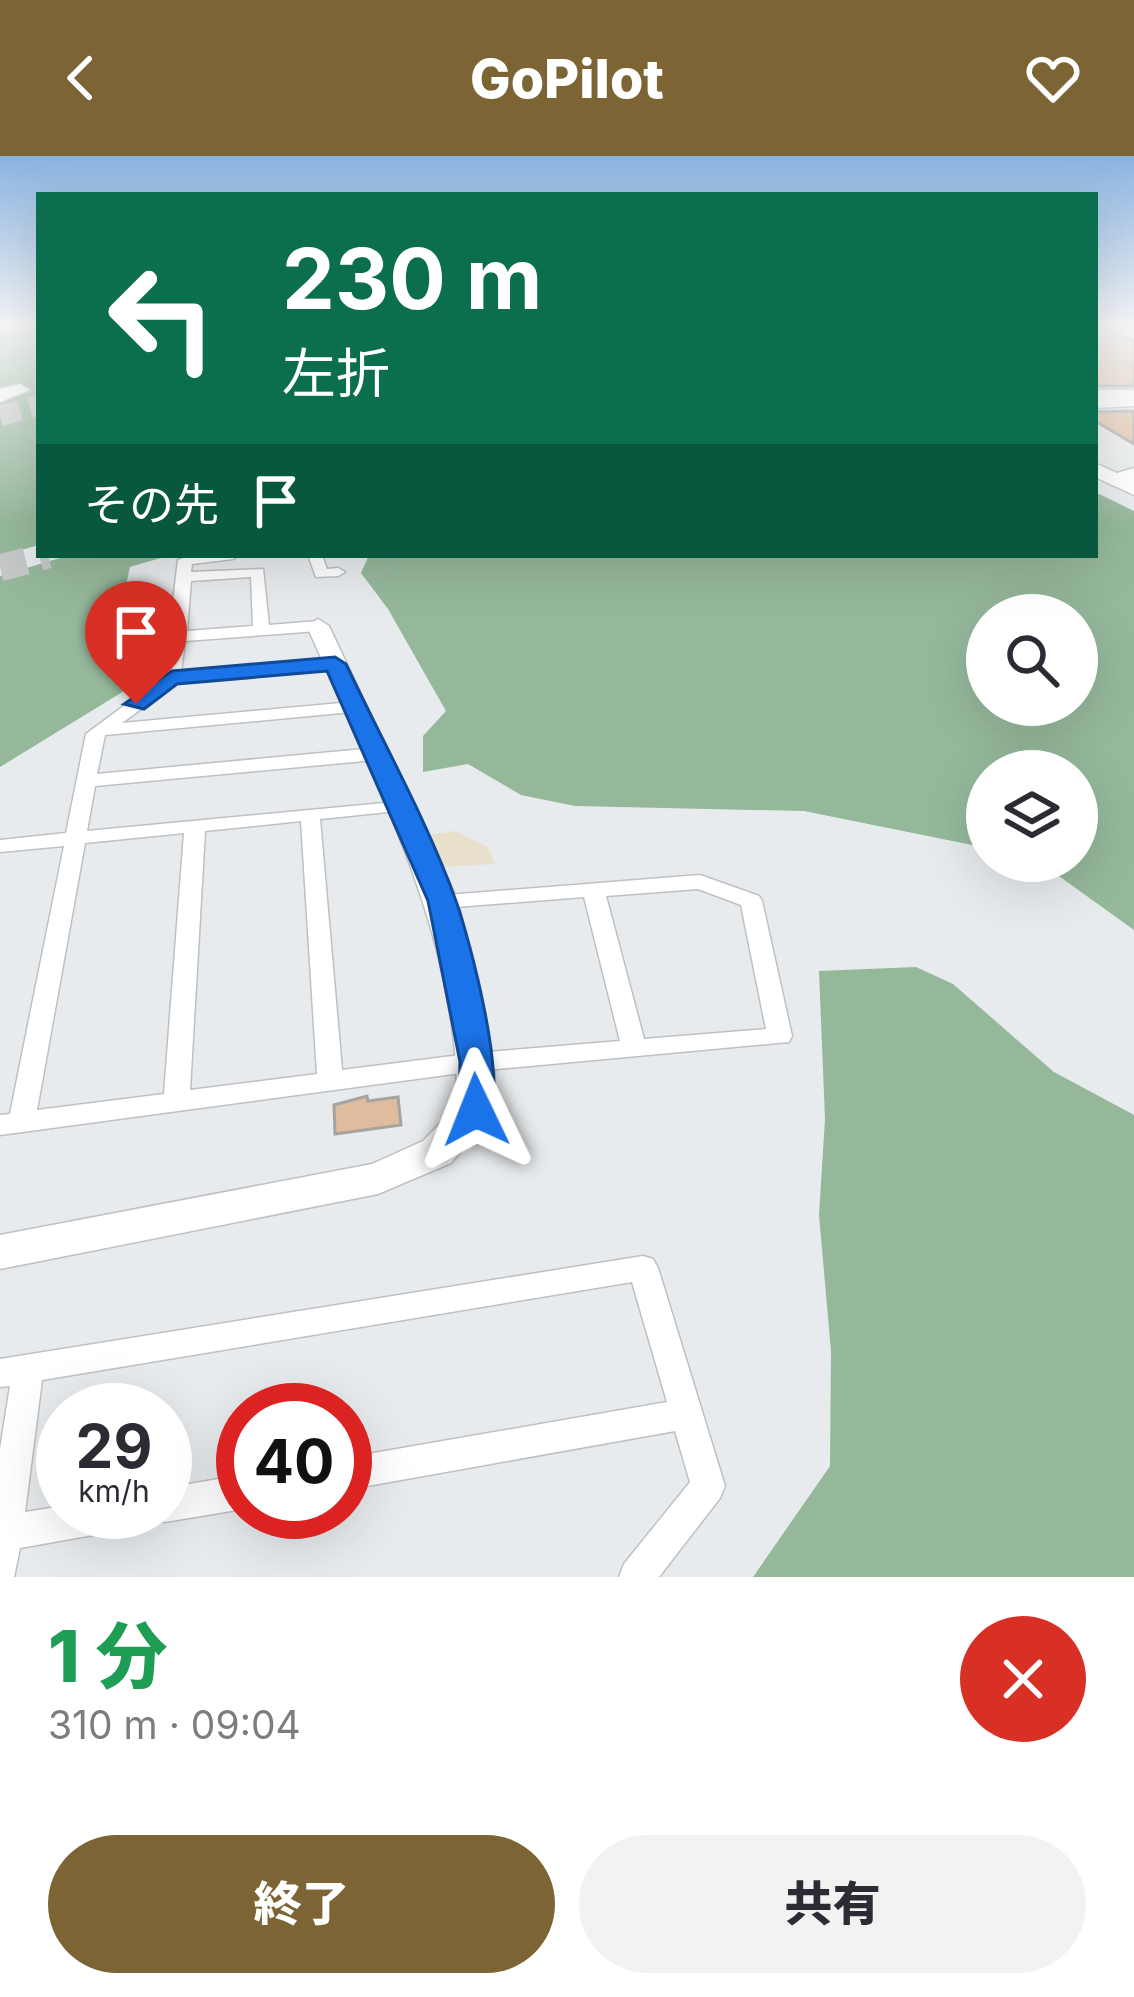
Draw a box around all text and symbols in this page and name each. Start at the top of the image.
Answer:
icon: back [48,45,114,111]
icon: heart [1020,45,1086,111]
text: GoPilot [470,46,664,111]
text: 230 m [282,228,542,329]
icon: left [84,240,240,396]
text: 左折 [282,341,390,406]
icon: arrive [243,468,309,534]
text: その先 [84,477,219,532]
pin [85,581,187,704]
map controls [966,594,1098,882]
button: search [966,594,1098,726]
icon: arrive [103,599,169,665]
button: layers [966,750,1098,882]
position arrow [413,1047,539,1173]
speed limit sign: 40 [216,1383,372,1539]
text: 29 [76,1410,152,1482]
text: km/h [78,1473,150,1509]
text: 1 分 [48,1612,168,1699]
button: close [960,1616,1086,1742]
text: 310 m · 09:04 [48,1701,301,1748]
button: 終了 [48,1835,555,1973]
button: 共有 [579,1835,1086,1973]

